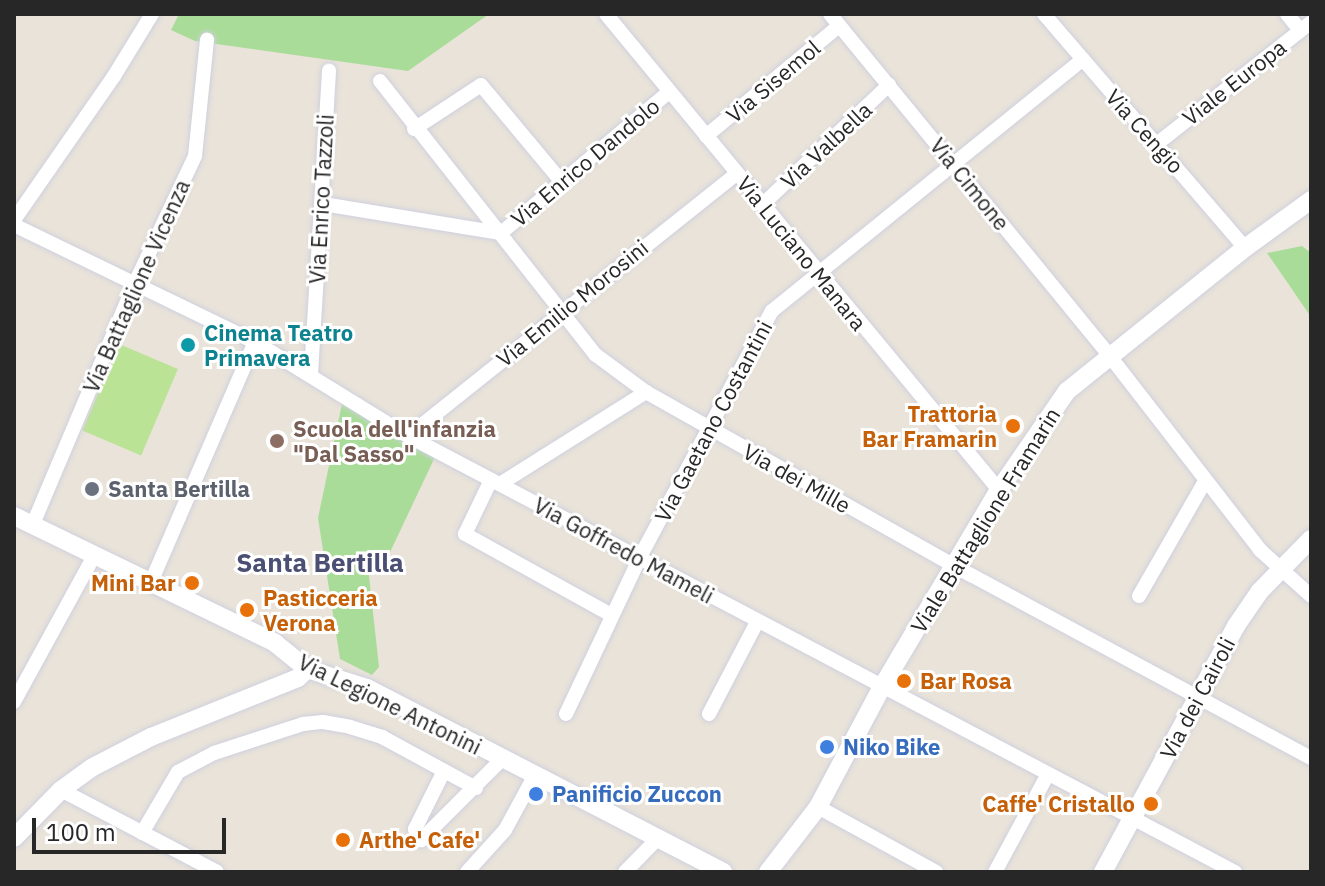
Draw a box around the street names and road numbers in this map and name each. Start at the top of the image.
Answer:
street label: Viale Europa [1177,33,1291,131]
street label: Via Sisemol [721,34,825,128]
street label: Via Cengio [1101,84,1189,178]
street label: Via Enrico Dandolo [505,92,665,232]
street label: Via Valbella [775,96,877,194]
street label: Via Enrico Tazzoli [303,113,339,285]
street label: Via Cimone [925,133,1015,235]
street label: Via Luciano Manara [732,170,872,336]
street label: Via Battaglione Vicenza [77,175,195,397]
street label: Via Emilio Morosini [491,234,653,372]
street label: Via Gaetano Costantini [649,316,777,526]
street label: Viale Battaglione Framarin [905,402,1065,638]
street label: Via dei Mille [739,438,855,518]
street label: Via Goffredo Mameli [529,491,719,609]
street label: Via dei Cairoli [1154,633,1240,763]
street label: Via Legione Antonini [294,648,486,760]

